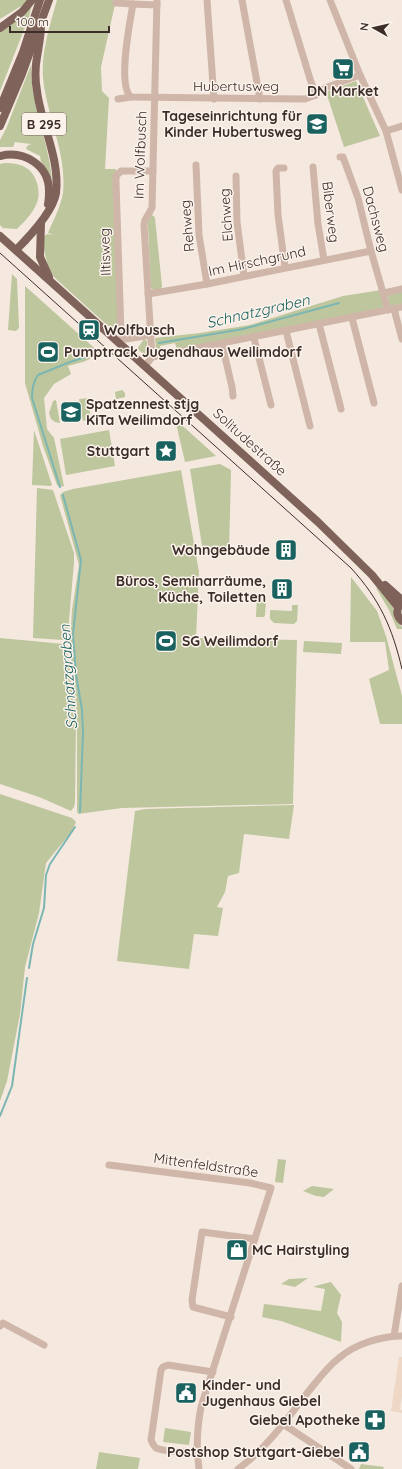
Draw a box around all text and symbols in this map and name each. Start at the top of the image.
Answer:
scale bar [10,8,109,34]
north arrow [354,8,394,48]
text: 100 m [16,14,49,29]
text: N [357,22,372,32]
supermarket icon: DN Market [330,56,356,82]
street label: Hubertusweg [193,77,279,95]
place label: DN Market [307,82,379,100]
place label: Tageseinrichtung für Kinder Hubertusweg [162,107,302,141]
street label: Im Wolfbusch [129,111,151,199]
school or university icon: Tageseinrichtung für Kinder Hubertusweg [304,111,330,137]
road number: B 295 [22,113,66,135]
street label: Biberweg [318,180,344,244]
street label: Dachsweg [359,184,393,254]
street label: Elchweg [215,188,237,242]
street label: Rehweg [176,199,198,253]
street label: Iltisweg [95,228,115,276]
street label: Im Hirschgrund [207,242,307,280]
water label: Schnatzgraben [205,290,312,332]
station icon: Wolfbusch [76,317,102,343]
place label: Wolfbusch [104,321,175,339]
sports icon: Pumptrack Jugendhaus Weilimdorf [35,339,61,365]
place label: Pumptrack Jugendhaus Weilimdorf [64,343,303,361]
place label: Spatzennest stjg KiTa Weilimdorf [86,395,199,429]
school or university icon: Spatzennest stjg KiTa Weilimdorf [58,399,84,425]
street label: Solitudestraße [209,404,291,480]
place icon: Stuttgart [153,438,179,464]
place label: Stuttgart [87,442,150,460]
building icon: Wohngebäude [273,537,299,563]
place label: Wohngebäude [172,541,270,559]
place label: Büros, Seminarräume, Küche, Toiletten [116,572,266,606]
building icon: Büros, Seminarräume, Küche, Toiletten [269,576,295,602]
water label: Schnatzgraben [55,624,81,730]
sports icon: SG Weilimdorf [153,628,179,654]
place label: SG Weilimdorf [182,632,279,650]
street label: Mittenfeldstraße [153,1149,260,1181]
shop icon: MC Hairstyling [224,1237,250,1263]
place label: MC Hairstyling [252,1241,350,1259]
place label: Kinder- und Jugenhaus Giebel [202,1376,321,1410]
public building icon: Kinder- und Jugenhaus Giebel [173,1380,199,1406]
pharmacy icon: Giebel Apotheke [362,1407,388,1433]
place label: Giebel Apotheke [249,1411,360,1429]
public building icon: Postshop Stuttgart-Giebel [346,1439,372,1465]
place label: Postshop Stuttgart-Giebel [167,1443,344,1461]

